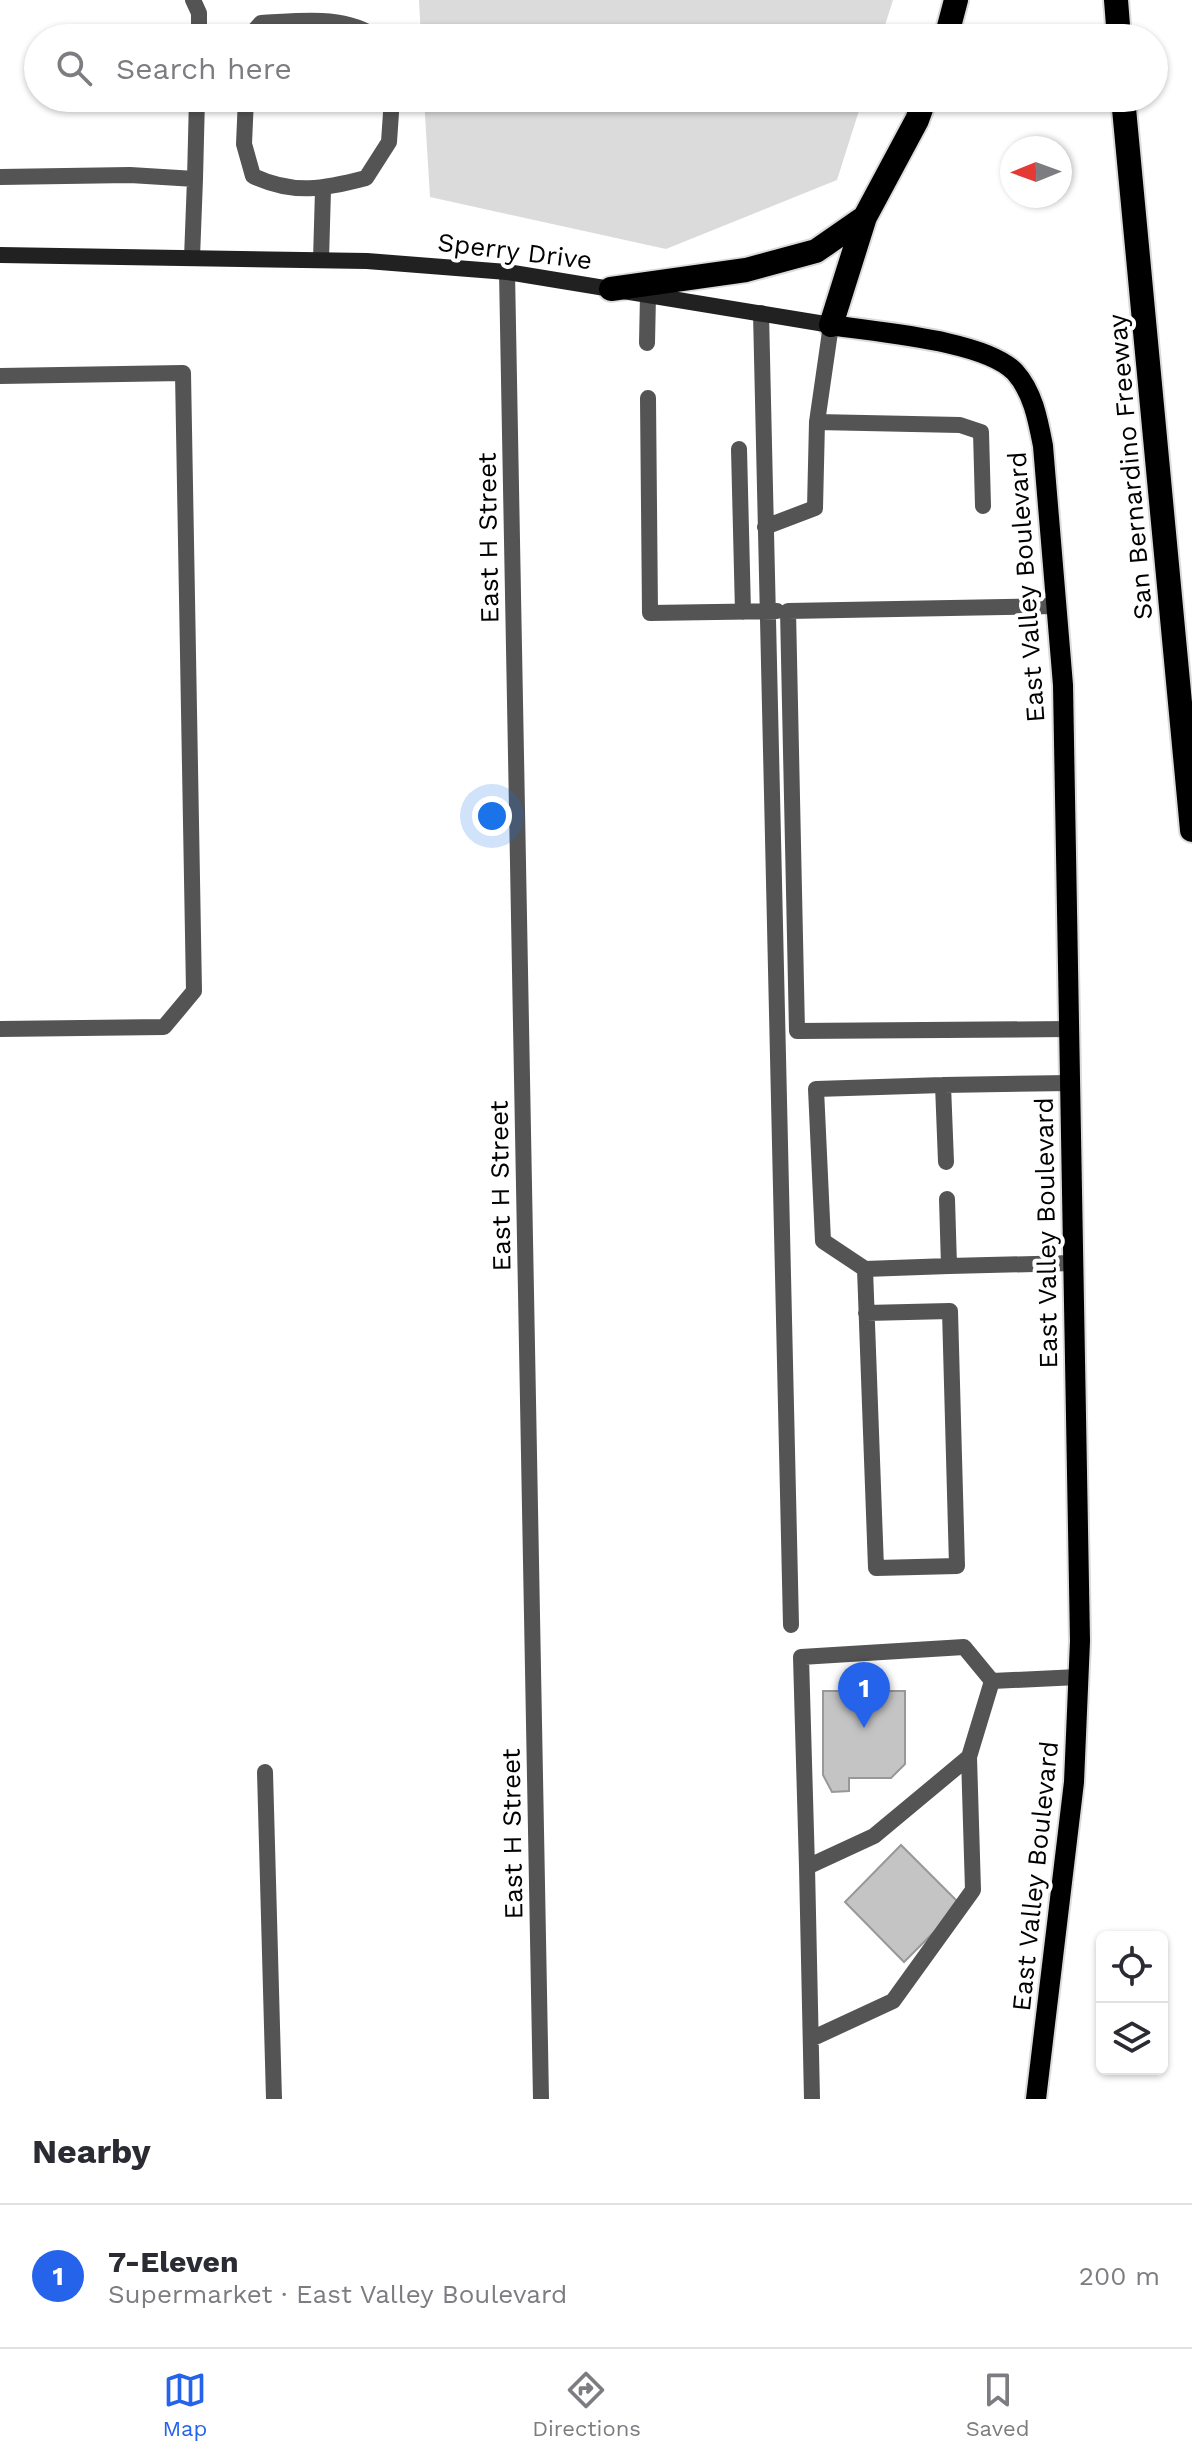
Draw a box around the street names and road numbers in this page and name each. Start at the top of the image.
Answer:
street label: Sperry Drive [436,227,594,275]
street label: San Bernardino Freeway [1102,312,1158,621]
street label: East Valley Boulevard [1002,451,1050,723]
street label: East H Street [472,452,504,624]
street label: East Valley Boulevard [1029,1097,1063,1369]
street label: East H Street [484,1100,516,1272]
street label: East Valley Boulevard [1006,1739,1064,2013]
street label: East H Street [496,1748,528,1920]

